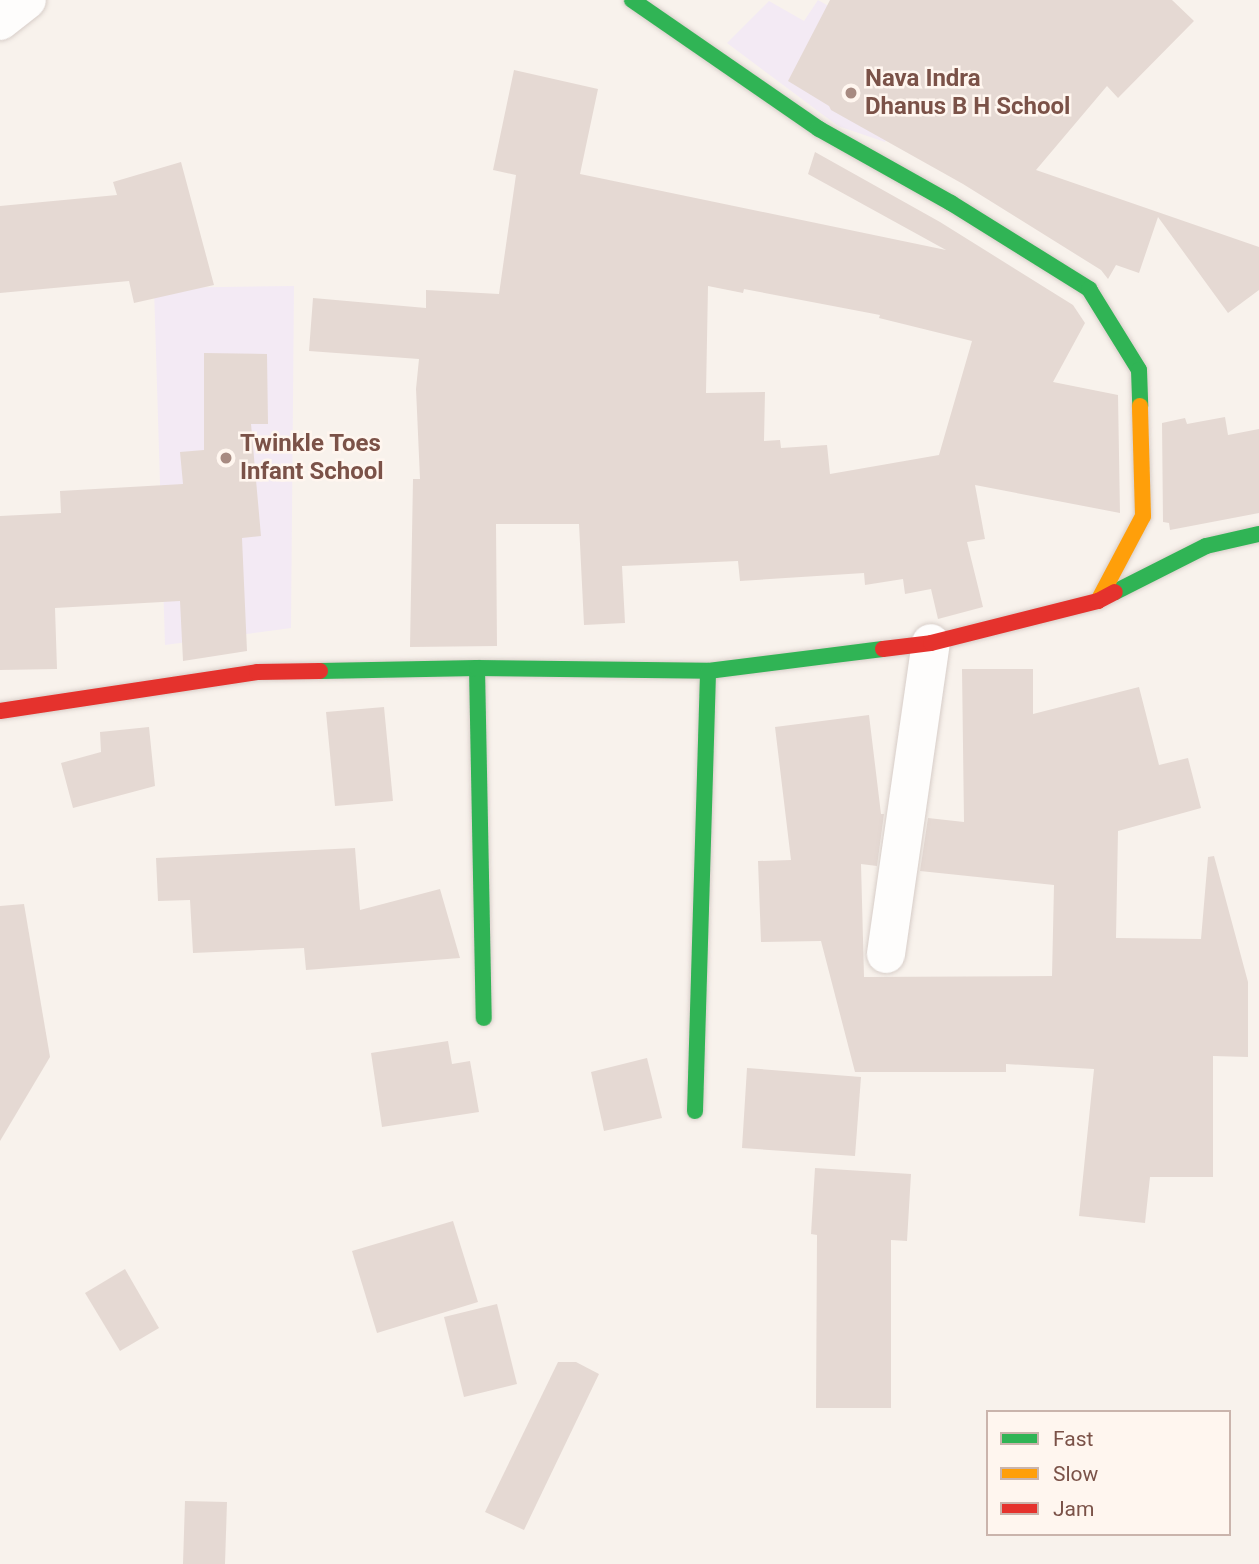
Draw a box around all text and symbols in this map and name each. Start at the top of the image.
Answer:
place label: Nava Indra Dhanus B H School [865,65,1070,121]
marker: Nava Indra Dhanus B H School [843,85,859,101]
place label: Twinkle Toes Infant School [240,430,384,486]
marker: Twinkle Toes Infant School [218,450,234,466]
legend [986,1410,1231,1536]
text: Fast [1053,1427,1093,1451]
text: Slow [1053,1462,1098,1486]
text: Jam [1053,1497,1094,1521]

